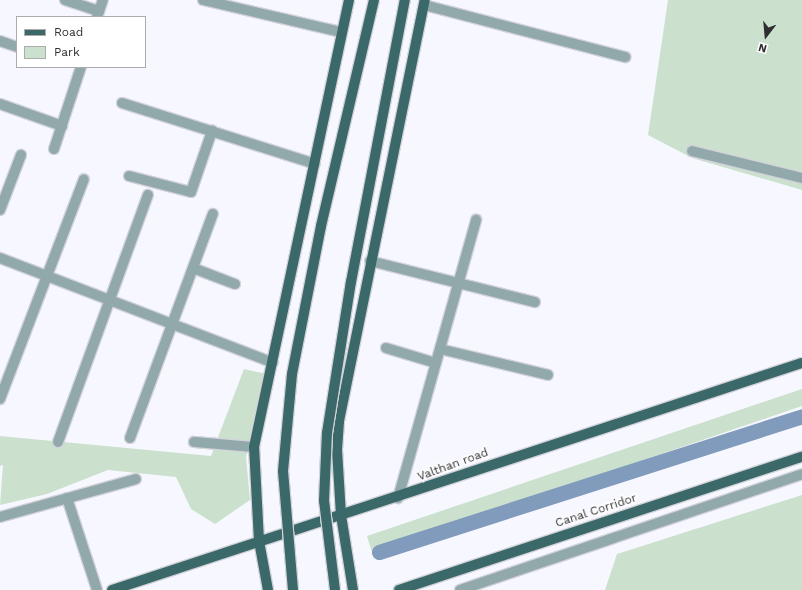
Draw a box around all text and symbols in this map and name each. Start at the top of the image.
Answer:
legend [16,16,146,68]
north arrow [746,16,786,56]
text: Road [54,25,83,39]
text: N [757,41,768,55]
text: Park [54,45,80,59]
street label: Valthan road [416,446,490,484]
street label: Canal Corridor [553,491,639,531]

